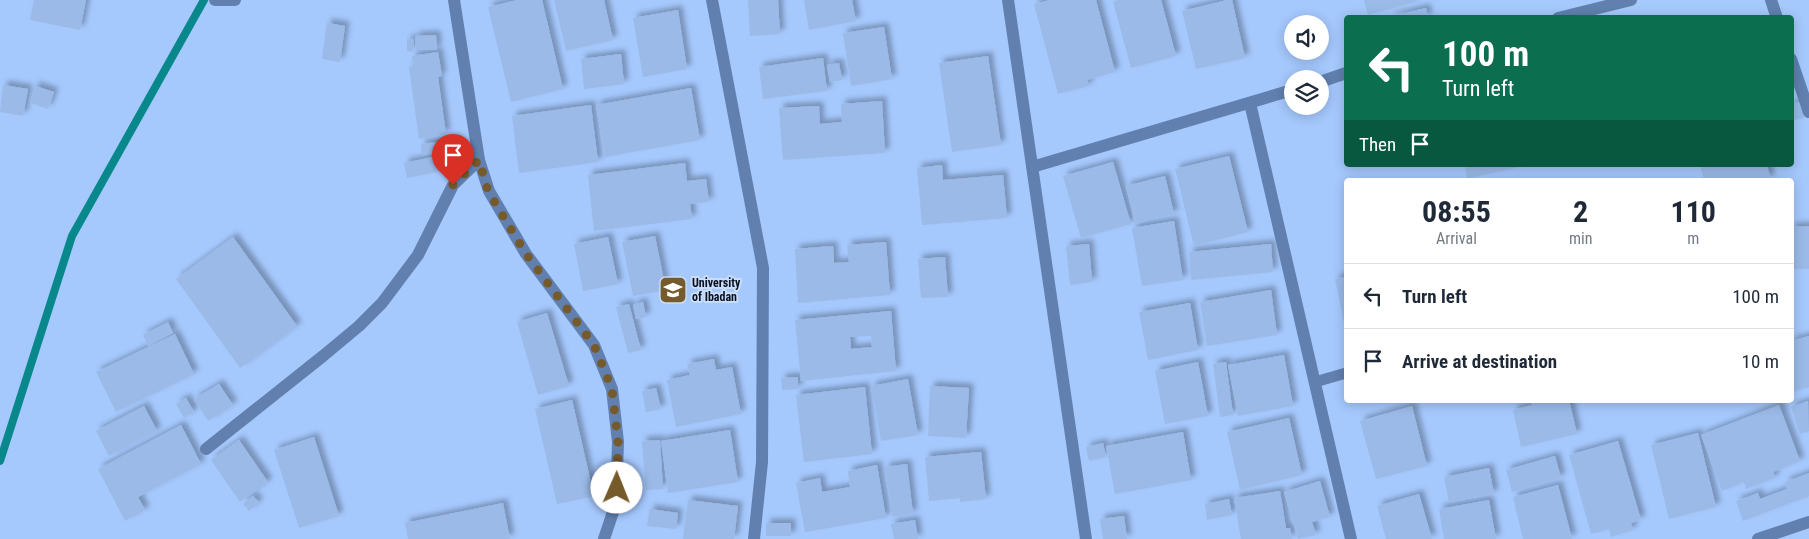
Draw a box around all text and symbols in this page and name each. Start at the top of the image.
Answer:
map controls [1284,15,1329,115]
button: sound [1284,15,1329,60]
text: 100 m [1442,34,1529,75]
icon: left [1359,35,1424,100]
button: layers [1284,70,1329,115]
text: Turn left [1442,76,1514,101]
icon: arrive [1406,130,1434,158]
text: Then [1359,133,1396,156]
pin [432,134,474,185]
icon: arrive [439,141,467,169]
text: 08:55 [1422,194,1491,229]
text: 2 [1573,194,1588,229]
text: 110 [1670,194,1716,229]
text: Arrival [1436,229,1477,248]
text: min [1569,229,1592,248]
text: m [1687,229,1699,248]
school or university icon: University of Ibadan [658,275,688,305]
place label: University of Ibadan [692,276,741,304]
icon: left [1359,282,1387,310]
text: Turn left [1402,285,1467,308]
text: 100 m [1732,285,1779,308]
icon: arrive [1359,347,1387,375]
text: Arrive at destination [1402,350,1557,373]
text: 10 m [1742,350,1779,373]
position arrow [590,461,642,513]

